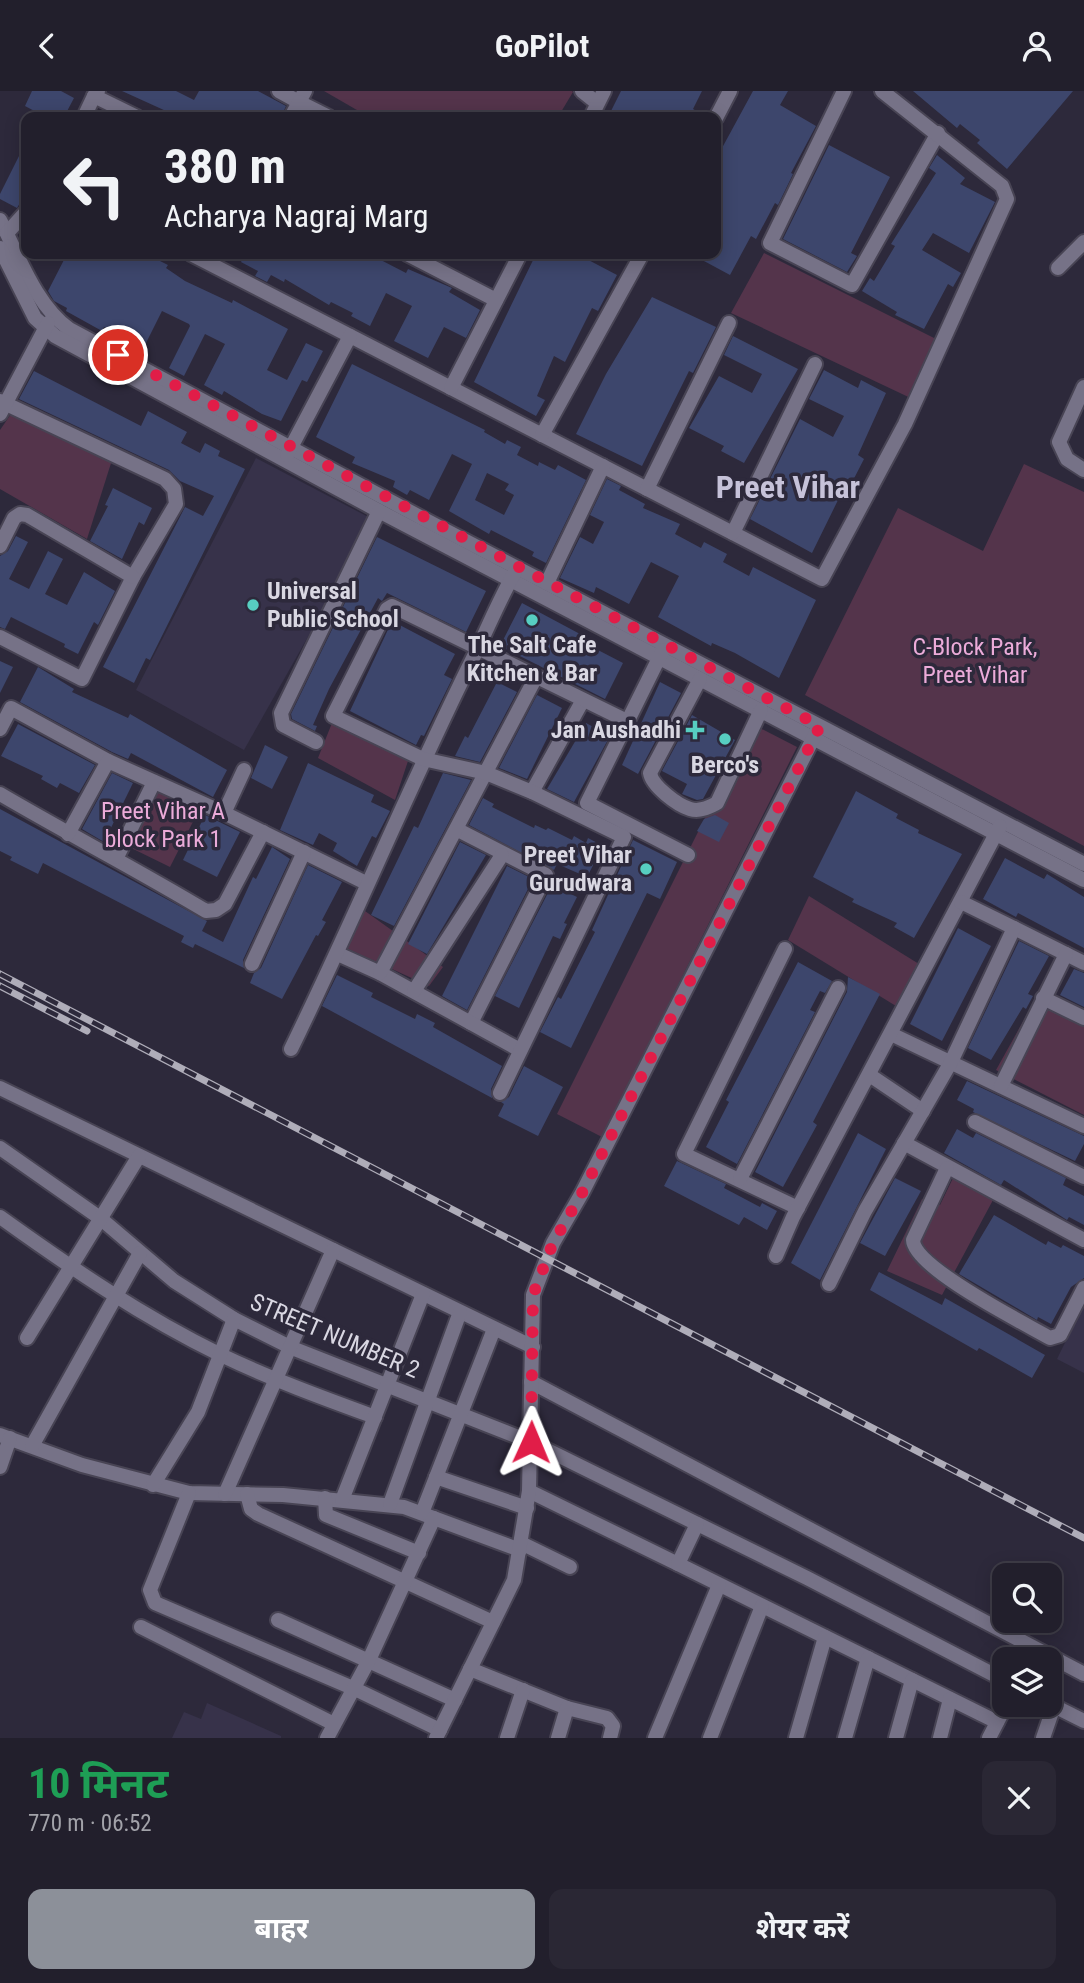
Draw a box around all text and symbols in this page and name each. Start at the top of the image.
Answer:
icon: back [28,27,66,65]
text: GoPilot [495,27,589,65]
icon: person [1018,27,1056,65]
text: 380 m [164,138,286,195]
icon: left [49,140,140,231]
text: Acharya Nagraj Marg [164,197,428,235]
pin [88,325,148,385]
icon: arrive [99,336,137,374]
district label: Preet Vihar [716,468,860,506]
place label: Universal Public School [267,577,399,633]
marker: Universal Public School [245,597,261,613]
marker: The Salt Cafe Kitchen & Bar [524,612,540,628]
place label: The Salt Cafe Kitchen & Bar [467,631,597,687]
park label: C-Block Park, Preet Vihar [912,633,1038,689]
place label: Jan Aushadhi [551,716,681,744]
marker: Jan Aushadhi [687,722,703,738]
marker: Berco's [717,731,733,747]
place label: Berco's [691,751,759,779]
park label: Preet Vihar A block Park 1 [101,797,225,853]
place label: Preet Vihar Gurudwara [524,841,632,897]
marker: Preet Vihar Gurudwara [638,861,654,877]
street label: STREET NUMBER 2 [246,1288,424,1384]
position arrow [494,1405,568,1479]
map controls [992,1563,1062,1717]
button: search [992,1563,1062,1633]
button: layers [992,1647,1062,1717]
text: 10 मिनट [28,1759,168,1808]
button: close [982,1761,1056,1835]
text: 770 m · 06:52 [28,1810,152,1837]
button: बाहर [28,1889,535,1969]
button: शेयर करें [549,1889,1056,1969]

